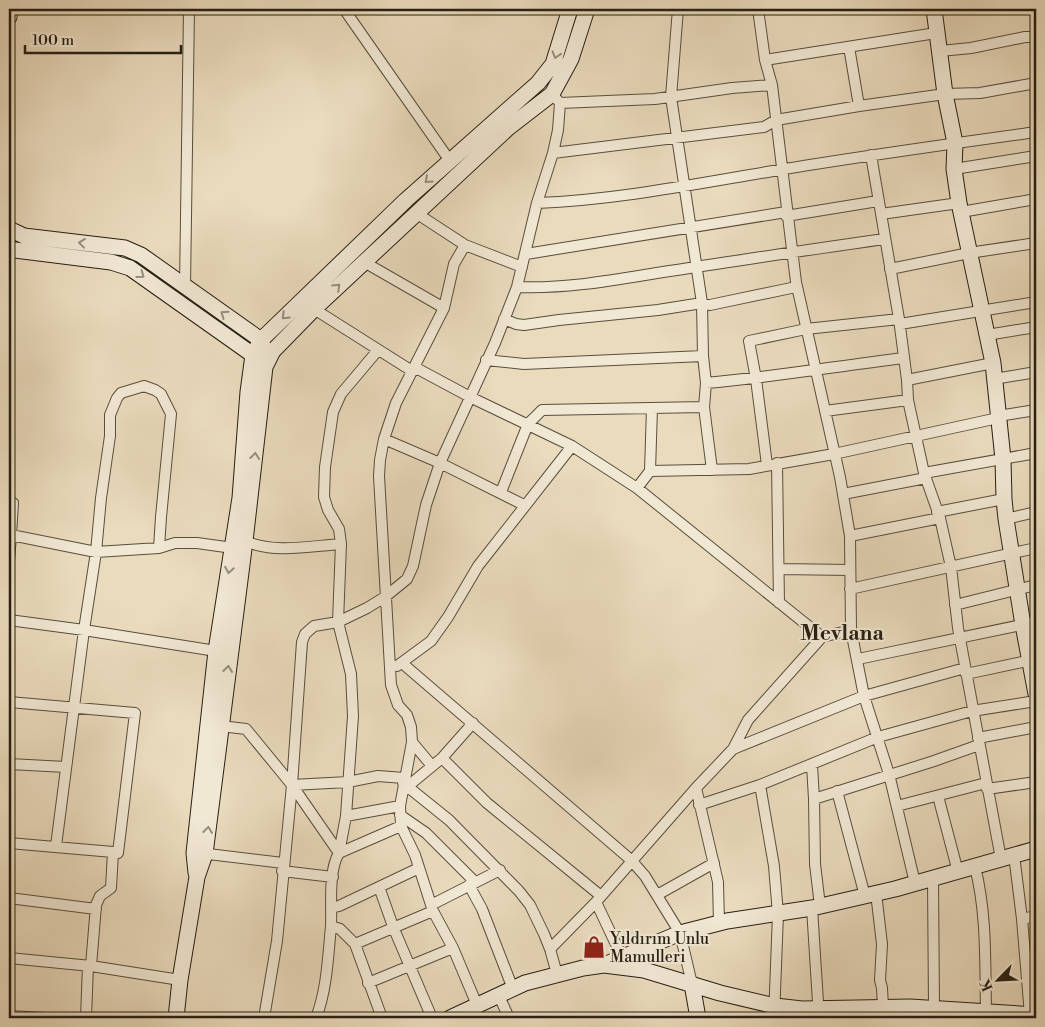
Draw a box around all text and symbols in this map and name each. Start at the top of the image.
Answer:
scale bar [25,22,181,54]
text: 100 m [32,31,74,50]
one-way arrow [551,51,561,59]
one-way arrow [425,174,434,183]
one-way arrow [77,238,86,248]
one-way arrow [135,269,144,278]
one-way arrow [331,284,340,293]
one-way arrow [282,310,291,319]
one-way arrow [220,311,229,320]
one-way arrow [249,451,260,459]
one-way arrow [224,566,235,574]
district label: Mevlana [800,621,884,647]
one-way arrow [222,665,233,673]
one-way arrow [202,826,213,834]
place label: Yıldırım Unlu Mamulleri [609,929,709,967]
shop icon: Yıldırım Unlu Mamulleri [581,934,607,960]
north arrow [972,954,1022,1004]
text: K [976,975,998,994]

